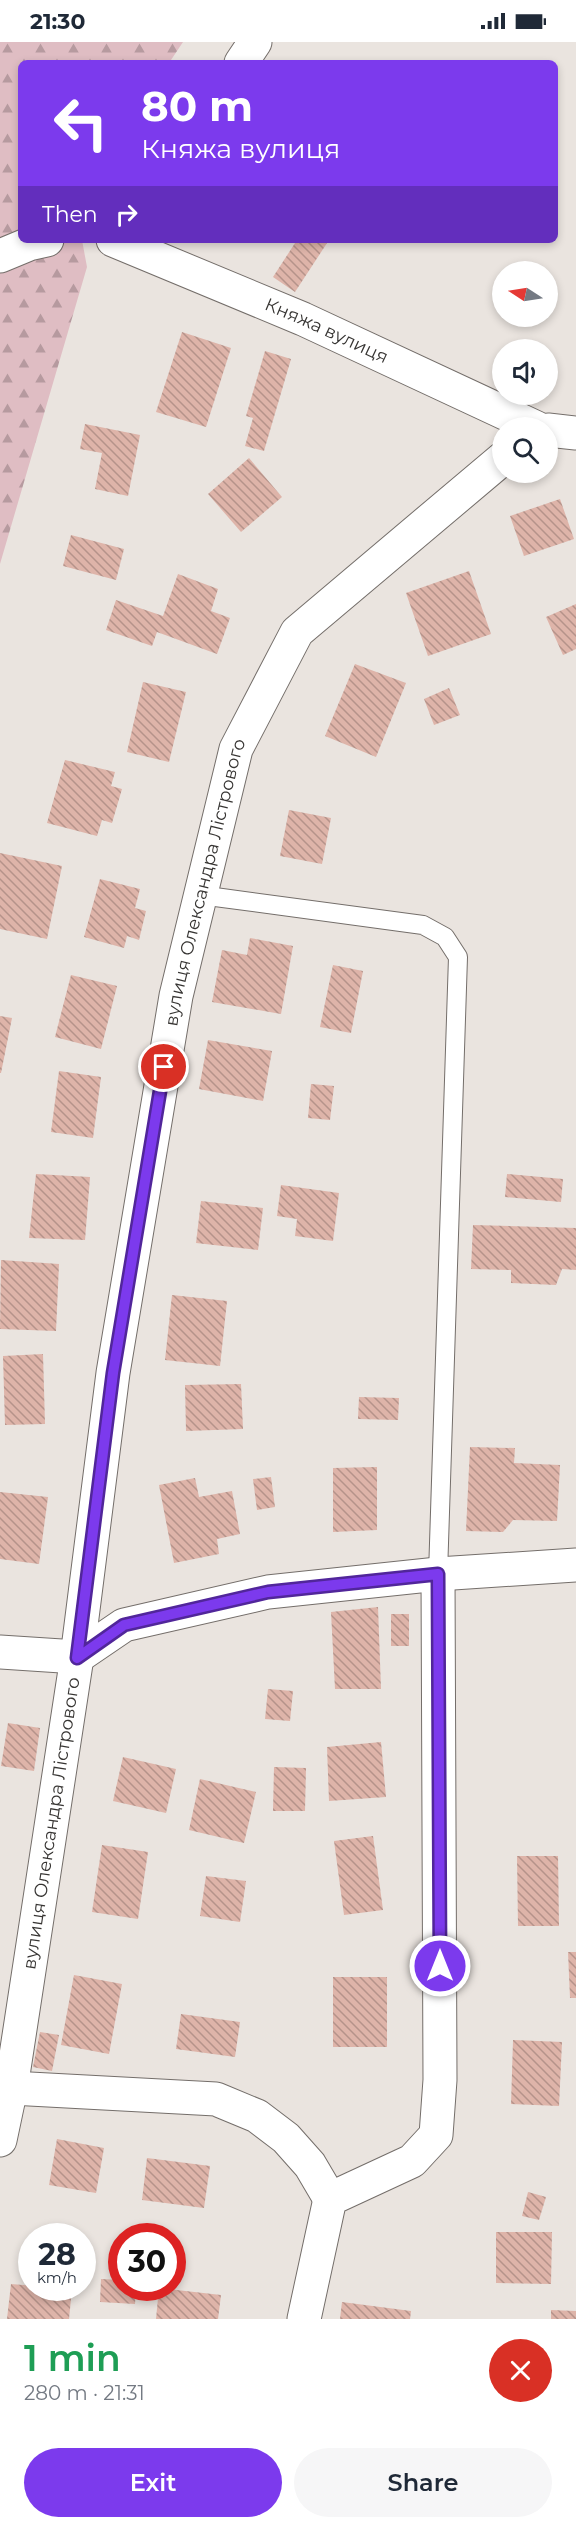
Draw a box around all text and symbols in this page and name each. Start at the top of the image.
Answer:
text: 21:30 [30,8,85,35]
text: 80 m [141,80,253,132]
icon: left [42,84,120,162]
text: Княжа вулиця [141,132,340,165]
icon: right [110,198,143,231]
text: Then [42,201,98,228]
north arrow [492,261,558,327]
map controls [492,261,558,483]
street label: Княжа вулиця [262,293,392,368]
button: sound [492,339,558,405]
button: search [492,417,558,483]
street label: вулиця Олександра Лістрового [160,734,251,1028]
pin [138,1041,189,1092]
icon: arrive [147,1050,180,1083]
street label: вулиця Олександра Лістрового [18,1676,85,1971]
position arrow [408,1934,472,1998]
speed limit sign: 30 [108,2223,186,2301]
text: 28 [38,2236,76,2273]
text: km/h [37,2268,77,2287]
text: 1 min [24,2336,121,2380]
button: close [489,2339,552,2402]
text: 280 m · 21:31 [24,2381,145,2405]
button: Exit [24,2448,282,2517]
button: Share [294,2448,552,2517]

